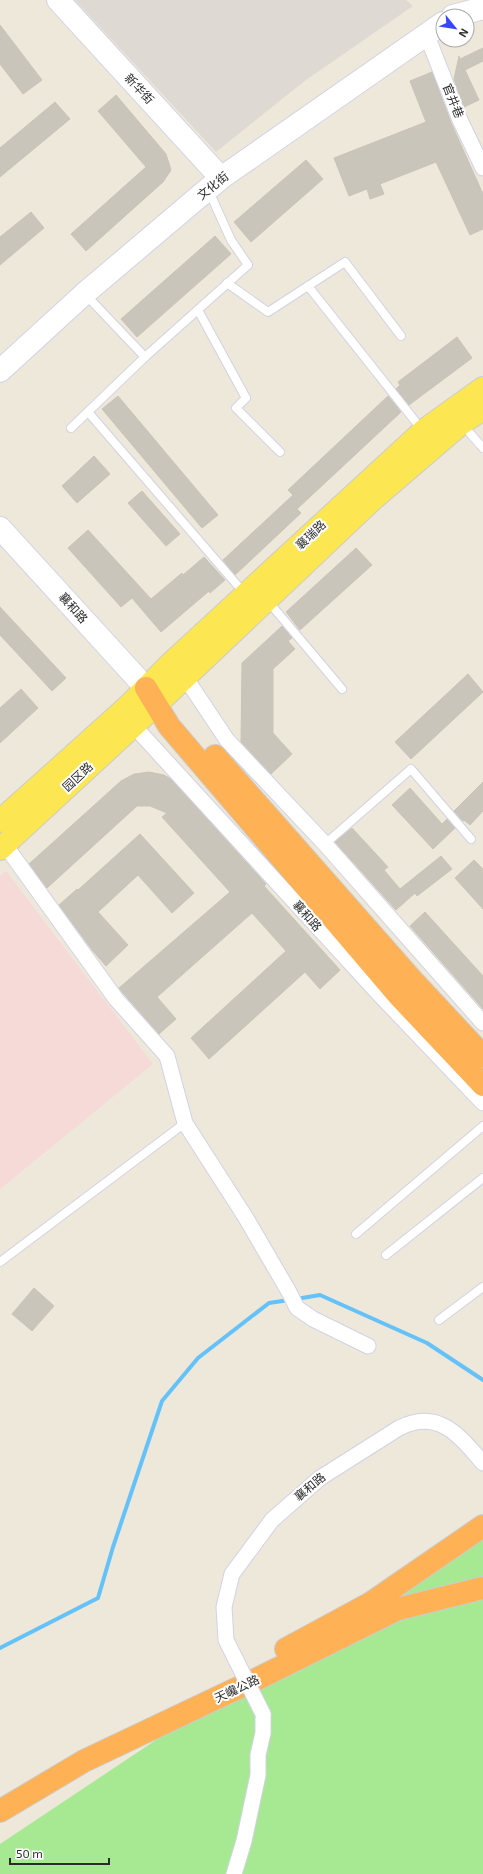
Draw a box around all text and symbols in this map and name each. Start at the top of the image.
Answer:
north arrow [435,8,475,48]
text: N [456,27,472,40]
street label: 新华街 [122,70,157,106]
street label: 官井巷 [441,81,467,120]
street label: 文化街 [194,168,231,202]
street label: 襄瑞路 [292,517,328,552]
street label: 襄和路 [56,589,91,625]
street label: 园区路 [59,759,95,794]
street label: 襄和路 [290,897,325,933]
street label: 襄和路 [291,1469,328,1503]
street label: 天巉公路 [212,1672,261,1705]
scale bar [10,1840,109,1866]
text: 50 m [16,1846,43,1860]

